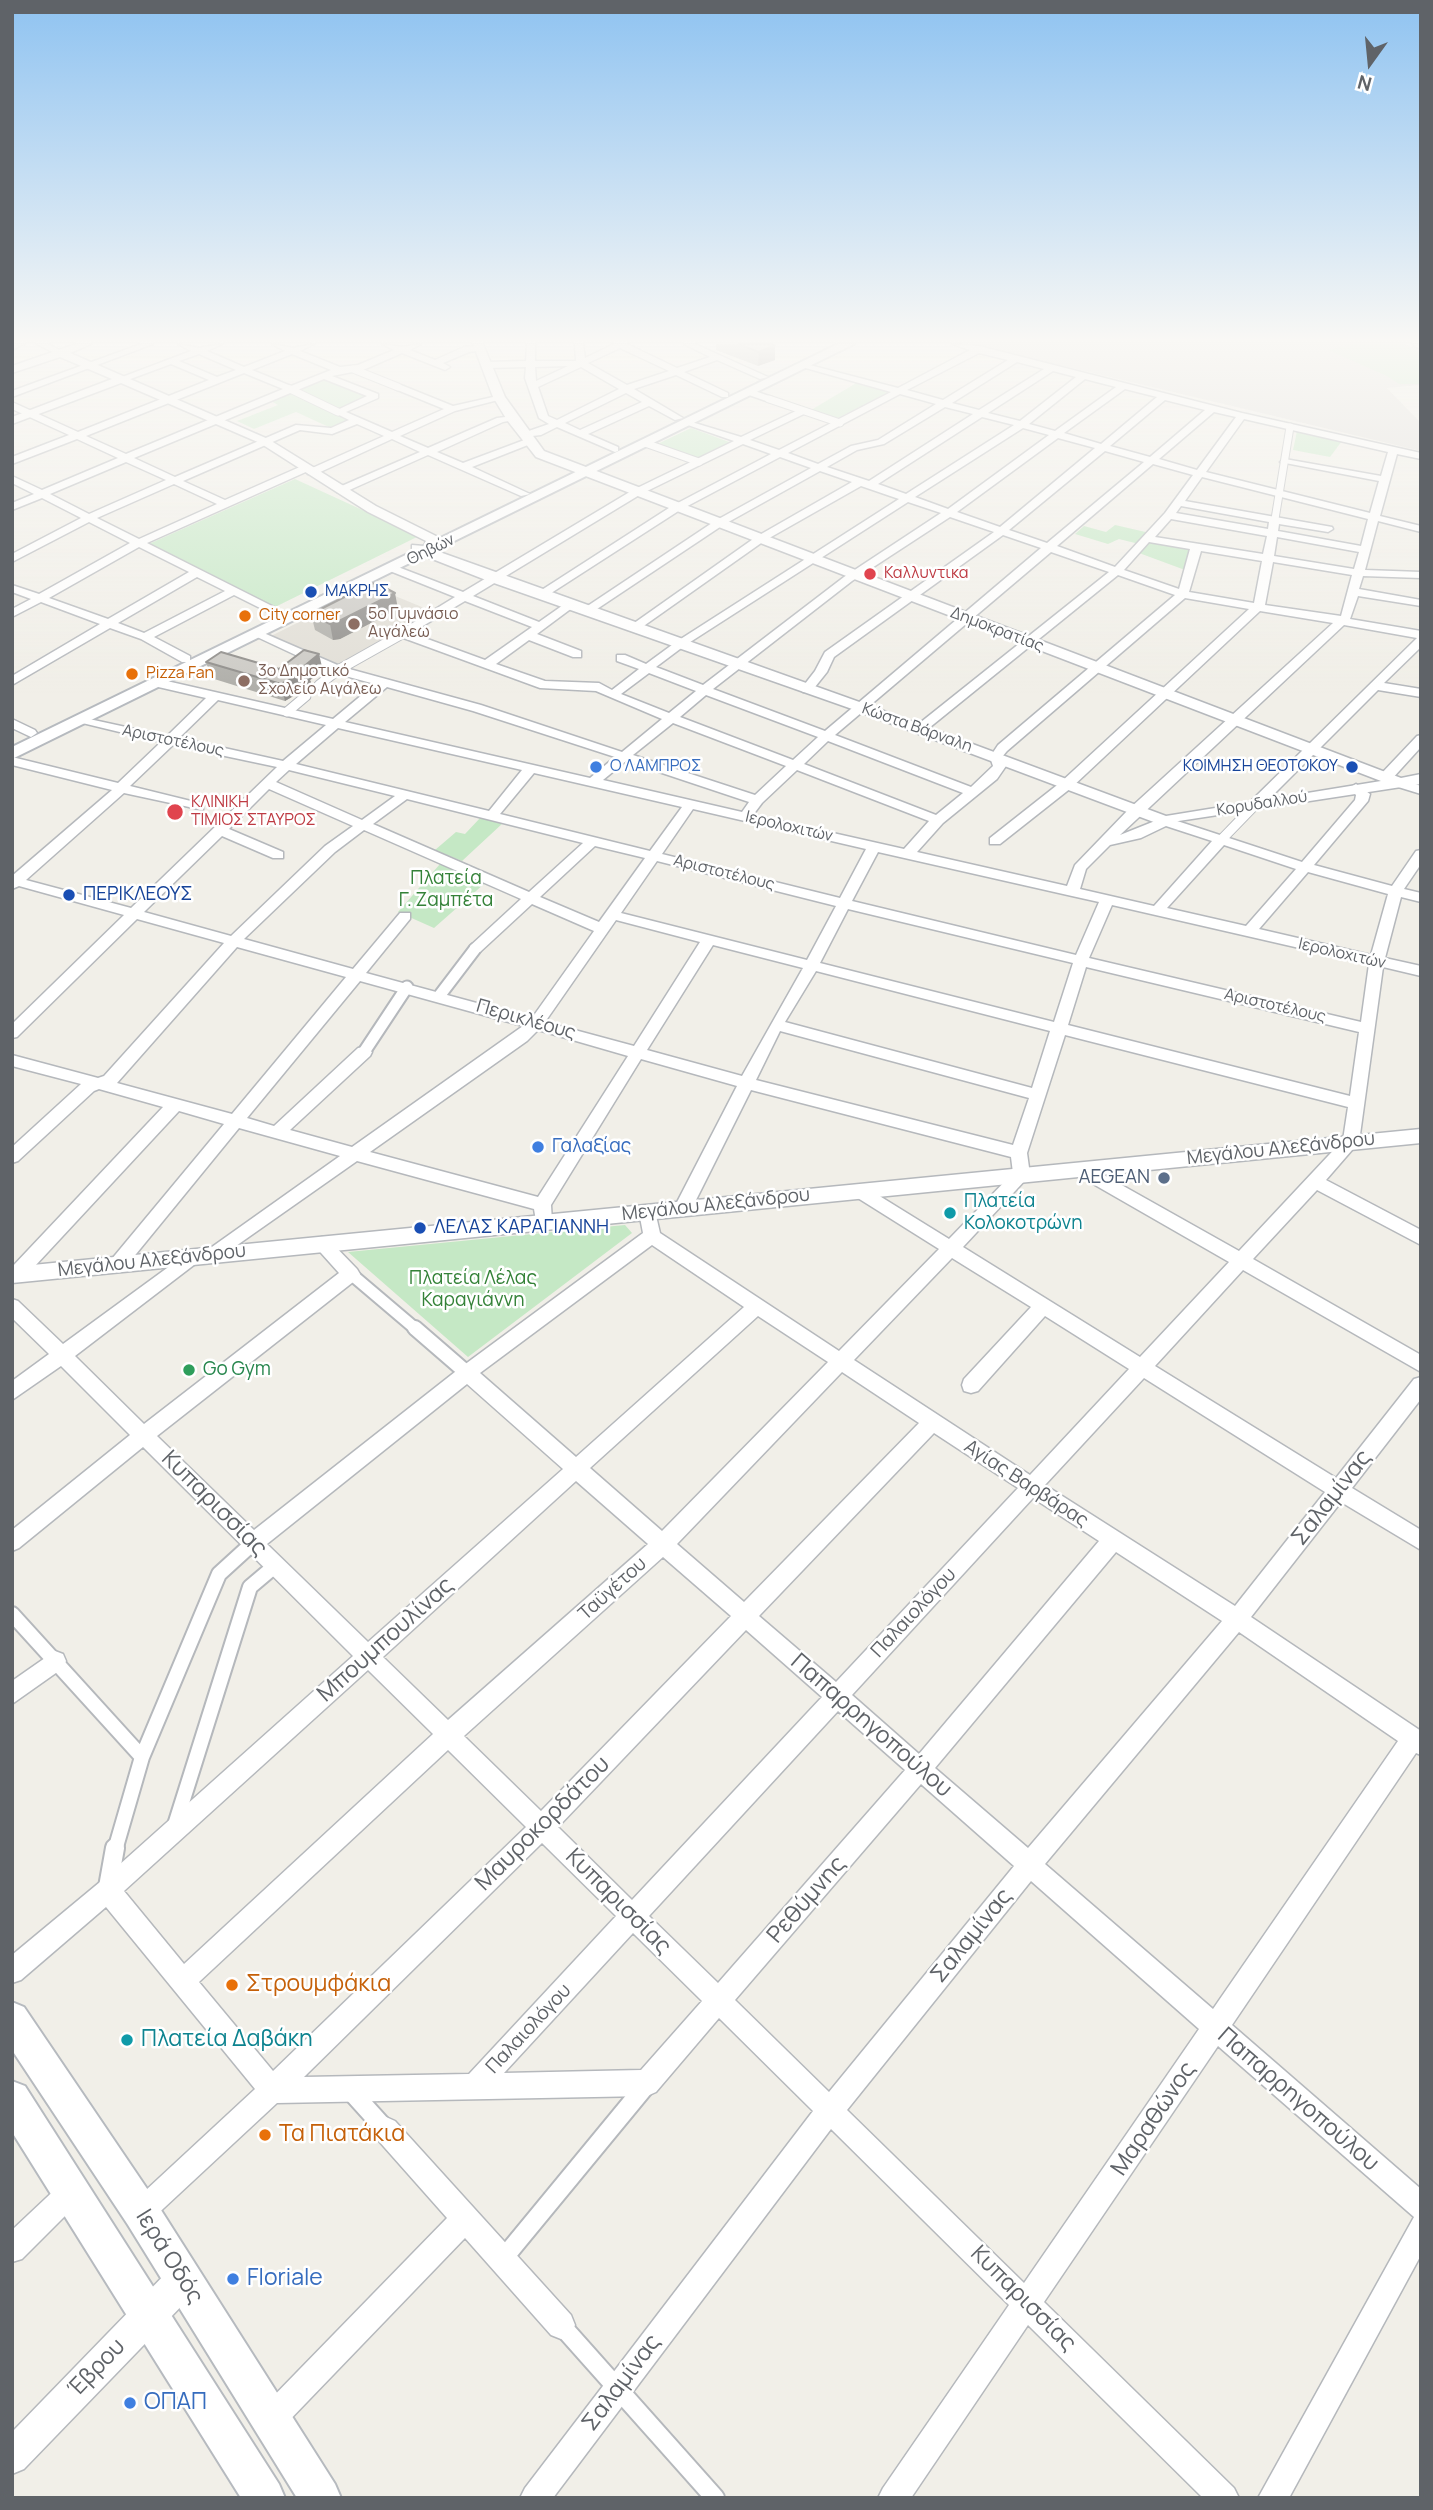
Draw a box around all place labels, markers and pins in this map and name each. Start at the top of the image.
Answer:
place label: Καλλυντικα [884,564,968,584]
marker: Καλλυντικα [862,566,878,582]
place label: ΜΑΚΡΗΣ [325,582,389,602]
marker: ΜΑΚΡΗΣ [303,584,319,600]
place label: 5ο Γυμνάσιο Αιγάλεω [368,605,458,643]
place label: City corner [259,606,340,626]
marker: City corner [237,608,253,624]
marker: 5ο Γυμνάσιο Αιγάλεω [346,616,362,632]
place label: 3ο Δημοτικό Σχολείο Αιγάλεω [258,662,381,700]
place label: Pizza Fan [146,664,214,684]
marker: Pizza Fan [124,666,140,682]
marker: 3ο Δημοτικό Σχολείο Αιγάλεω [236,673,252,689]
place label: Ο ΛΑΜΠΡΟΣ [610,757,701,777]
place label: ΚΟΙΜΗΣΗ ΘΕΟΤΟΚΟΥ [1183,757,1338,777]
marker: Ο ΛΑΜΠΡΟΣ [588,759,604,775]
marker: ΚΟΙΜΗΣΗ ΘΕΟΤΟΚΟΥ [1344,759,1360,775]
place label: ΚΛΙΝΙΚΗ ΤΙΜΙΟΣ ΣΤΑΥΡΟΣ [191,793,316,831]
marker: ΚΛΙΝΙΚΗ ΤΙΜΙΟΣ ΣΤΑΥΡΟΣ [165,802,185,822]
place label: ΠΕΡΙΚΛΕΟΥΣ [83,884,193,906]
marker: ΠΕΡΙΚΛΕΟΥΣ [61,887,77,903]
place label: Γαλαξίας [552,1136,631,1158]
marker: Γαλαξίας [530,1139,546,1155]
place label: AEGEAN [1078,1167,1150,1189]
marker: AEGEAN [1156,1170,1172,1186]
place label: Πλατεία Κολοκοτρώνη [964,1191,1082,1235]
marker: Πλατεία Κολοκοτρώνη [942,1205,958,1221]
place label: ΛΕΛΑΣ ΚΑΡΑΓΙΑΝΝΗ [434,1217,609,1239]
marker: ΛΕΛΑΣ ΚΑΡΑΓΙΑΝΝΗ [412,1220,428,1236]
place label: Go Gym [203,1359,271,1381]
marker: Go Gym [181,1362,197,1378]
place label: Στρουμφάκια [246,1971,391,1999]
marker: Στρουμφάκια [224,1977,240,1993]
place label: Πλατεία Δαβάκη [141,2026,313,2054]
marker: Πλατεία Δαβάκη [119,2032,135,2048]
place label: Τα Πιατάκια [279,2121,405,2149]
marker: Τα Πιατάκια [257,2127,273,2143]
place label: Floriale [247,2265,323,2293]
marker: Floriale [225,2271,241,2287]
place label: ΟΠΑΠ [144,2389,207,2417]
marker: ΟΠΑΠ [122,2395,138,2411]

